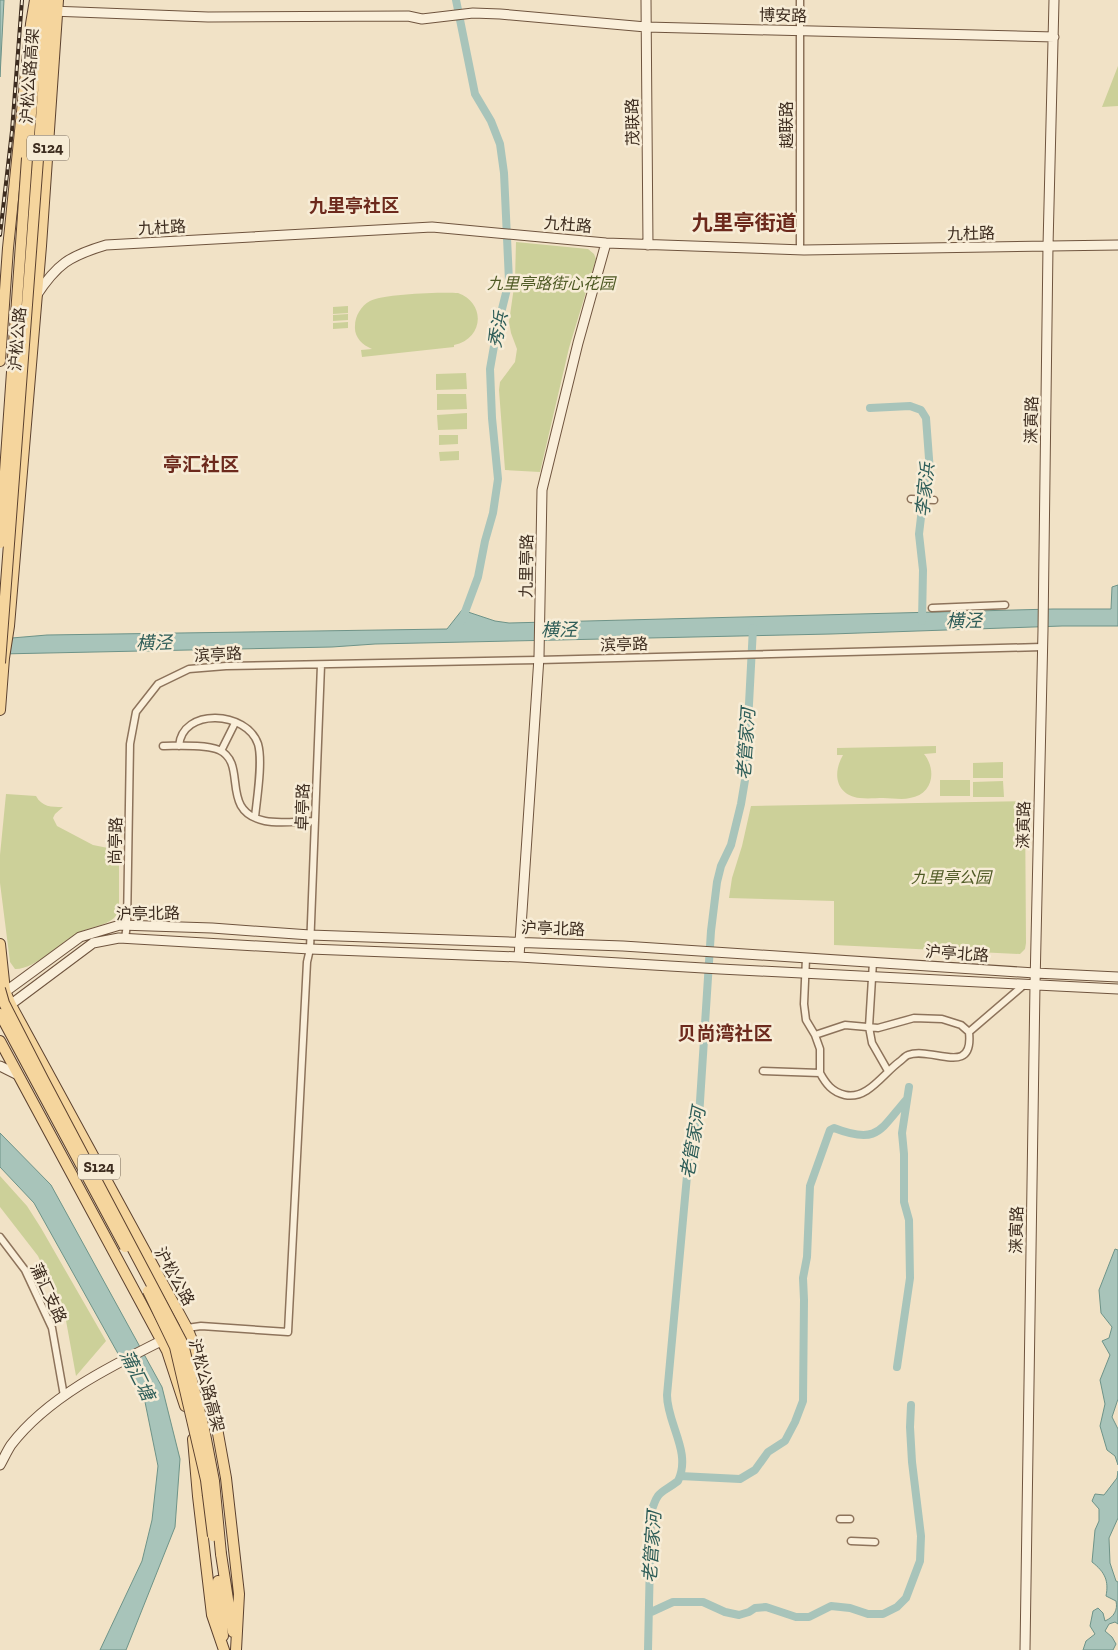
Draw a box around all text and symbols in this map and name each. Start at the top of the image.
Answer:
street label: 博安路 [759,6,807,25]
street label: 沪松公路高架 [17,27,42,125]
street label: 茂联路 [623,98,642,146]
street label: 越联路 [777,101,796,149]
road number: S124 [27,136,69,160]
district label: 九里亭社区 [309,195,399,217]
district label: 九里亭街道 [692,210,797,235]
street label: 九杜路 [543,213,593,236]
street label: 九杜路 [138,217,186,238]
street label: 九杜路 [947,224,995,243]
park label: 九里亭路街心花园 [487,274,617,293]
street label: 沪松公路 [5,306,30,372]
water label: 秀浜 [483,308,513,350]
street label: 涞寅路 [1022,396,1041,444]
district label: 亭汇社区 [163,453,239,476]
water label: 李家浜 [911,460,939,518]
street label: 九里亭路 [516,534,537,598]
water label: 横泾 [946,610,984,632]
water label: 横泾 [541,619,579,641]
water label: 横泾 [136,631,174,655]
street label: 滨亭路 [600,634,648,655]
street label: 滨亭路 [194,644,242,665]
water label: 老管家河 [733,704,760,781]
street label: 卓亭路 [292,783,313,831]
street label: 涞寅路 [1014,801,1033,849]
street label: 尚亭路 [106,817,125,865]
park label: 九里亭公园 [911,868,993,887]
street label: 沪亭北路 [116,903,180,924]
street label: 沪亭北路 [521,918,585,939]
street label: 沪亭北路 [924,942,990,965]
district label: 贝尚湾社区 [677,1022,773,1045]
water label: 老管家河 [676,1103,711,1180]
road number: S124 [78,1154,120,1180]
street label: 涞寅路 [1007,1206,1026,1254]
street label: 沪松公路 [151,1244,198,1309]
street label: 蒲汇支路 [26,1260,71,1326]
street label: 沪松公路高架 [185,1336,228,1434]
water label: 蒲汇塘 [115,1346,160,1407]
water label: 老管家河 [639,1507,666,1584]

